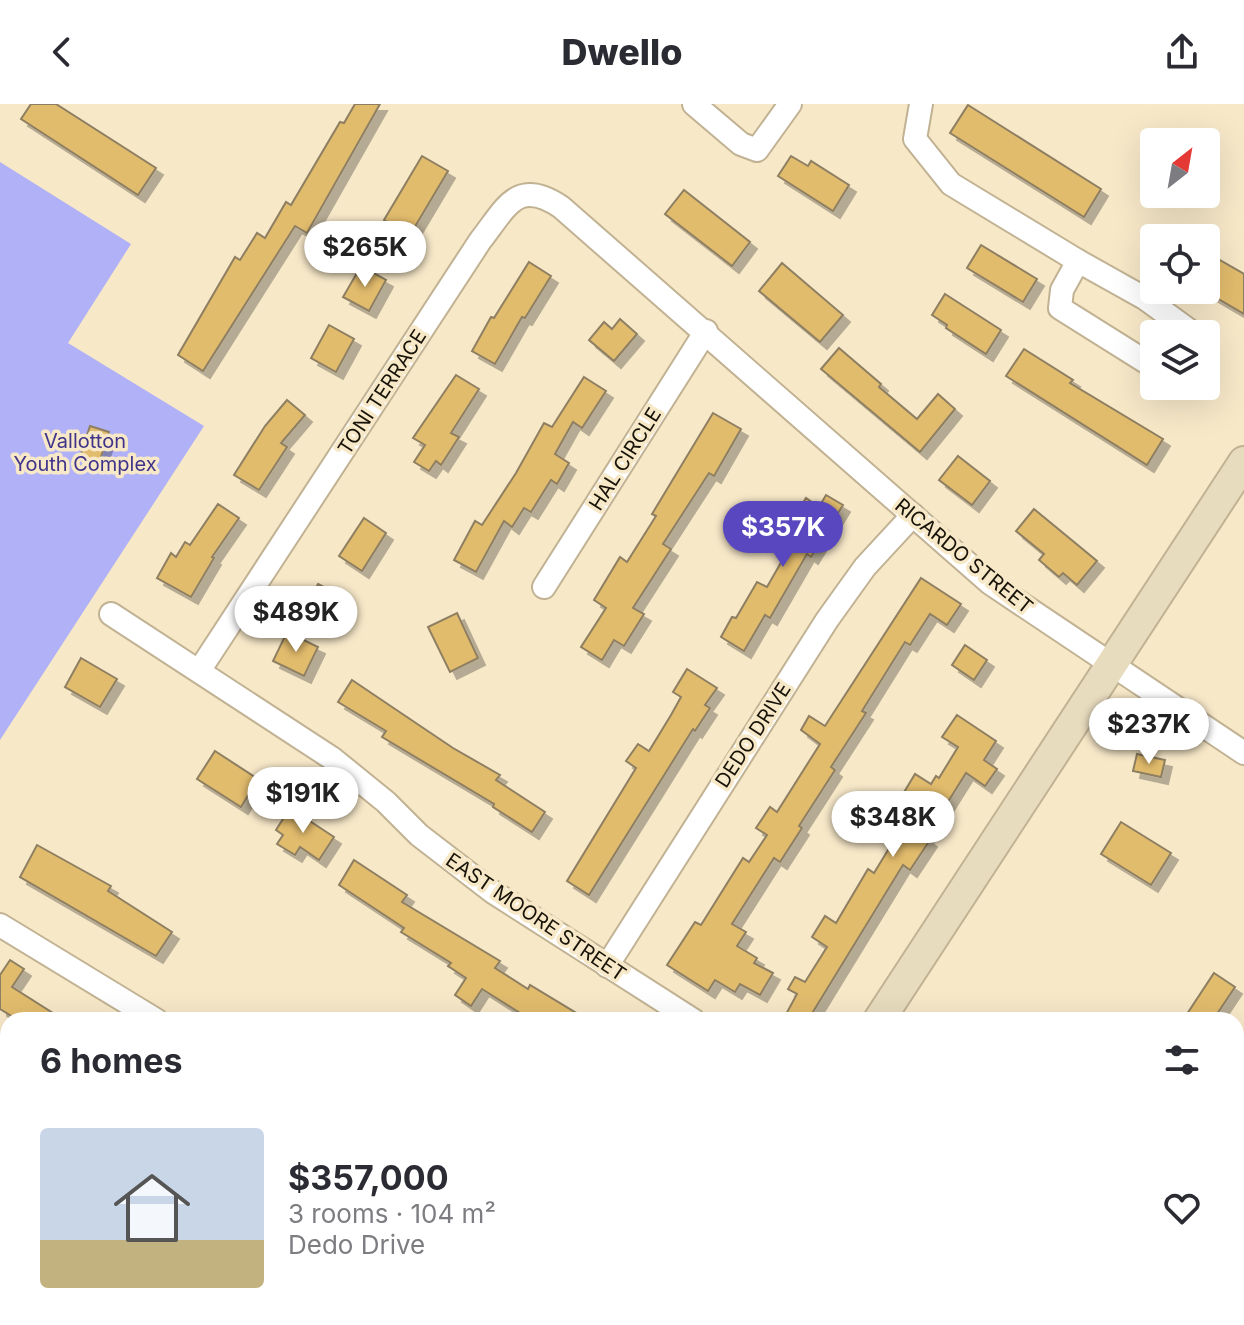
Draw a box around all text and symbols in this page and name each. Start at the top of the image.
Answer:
icon: back [40,30,84,74]
text: Dwello [562,30,682,74]
icon: share [1160,30,1204,74]
north arrow [1140,128,1220,208]
map controls [1140,128,1220,400]
pin: $265K [309,221,421,289]
button: locate [1140,224,1220,304]
text: $265K [322,231,408,262]
button: layers [1140,320,1220,400]
street label: TONI TERRACE [333,325,431,459]
street label: HAL CIRCLE [584,403,666,515]
park label: Vallotton Youth Complex [13,429,157,476]
street label: RICARDO STREET [890,493,1038,619]
pin: $357K [727,501,839,569]
text: $357K [741,511,825,542]
pin: $489K [240,586,352,654]
text: $489K [252,596,340,627]
street label: DEDO DRIVE [710,678,796,792]
pin: $237K [1093,698,1205,766]
text: $237K [1107,708,1191,739]
pin: $191K [247,767,359,835]
text: $191K [265,777,341,808]
pin: $348K [837,791,949,859]
text: $348K [849,801,937,832]
street label: EAST MOORE STREET [441,848,631,986]
icon: filters [1160,1038,1204,1082]
text: 6 homes [40,1040,182,1081]
text: $357,000 [288,1157,449,1198]
icon: home [104,1160,200,1256]
icon: heart [1160,1186,1204,1230]
text: 3 rooms · 104 m² [288,1198,496,1229]
text: Dedo Drive [288,1229,425,1260]

